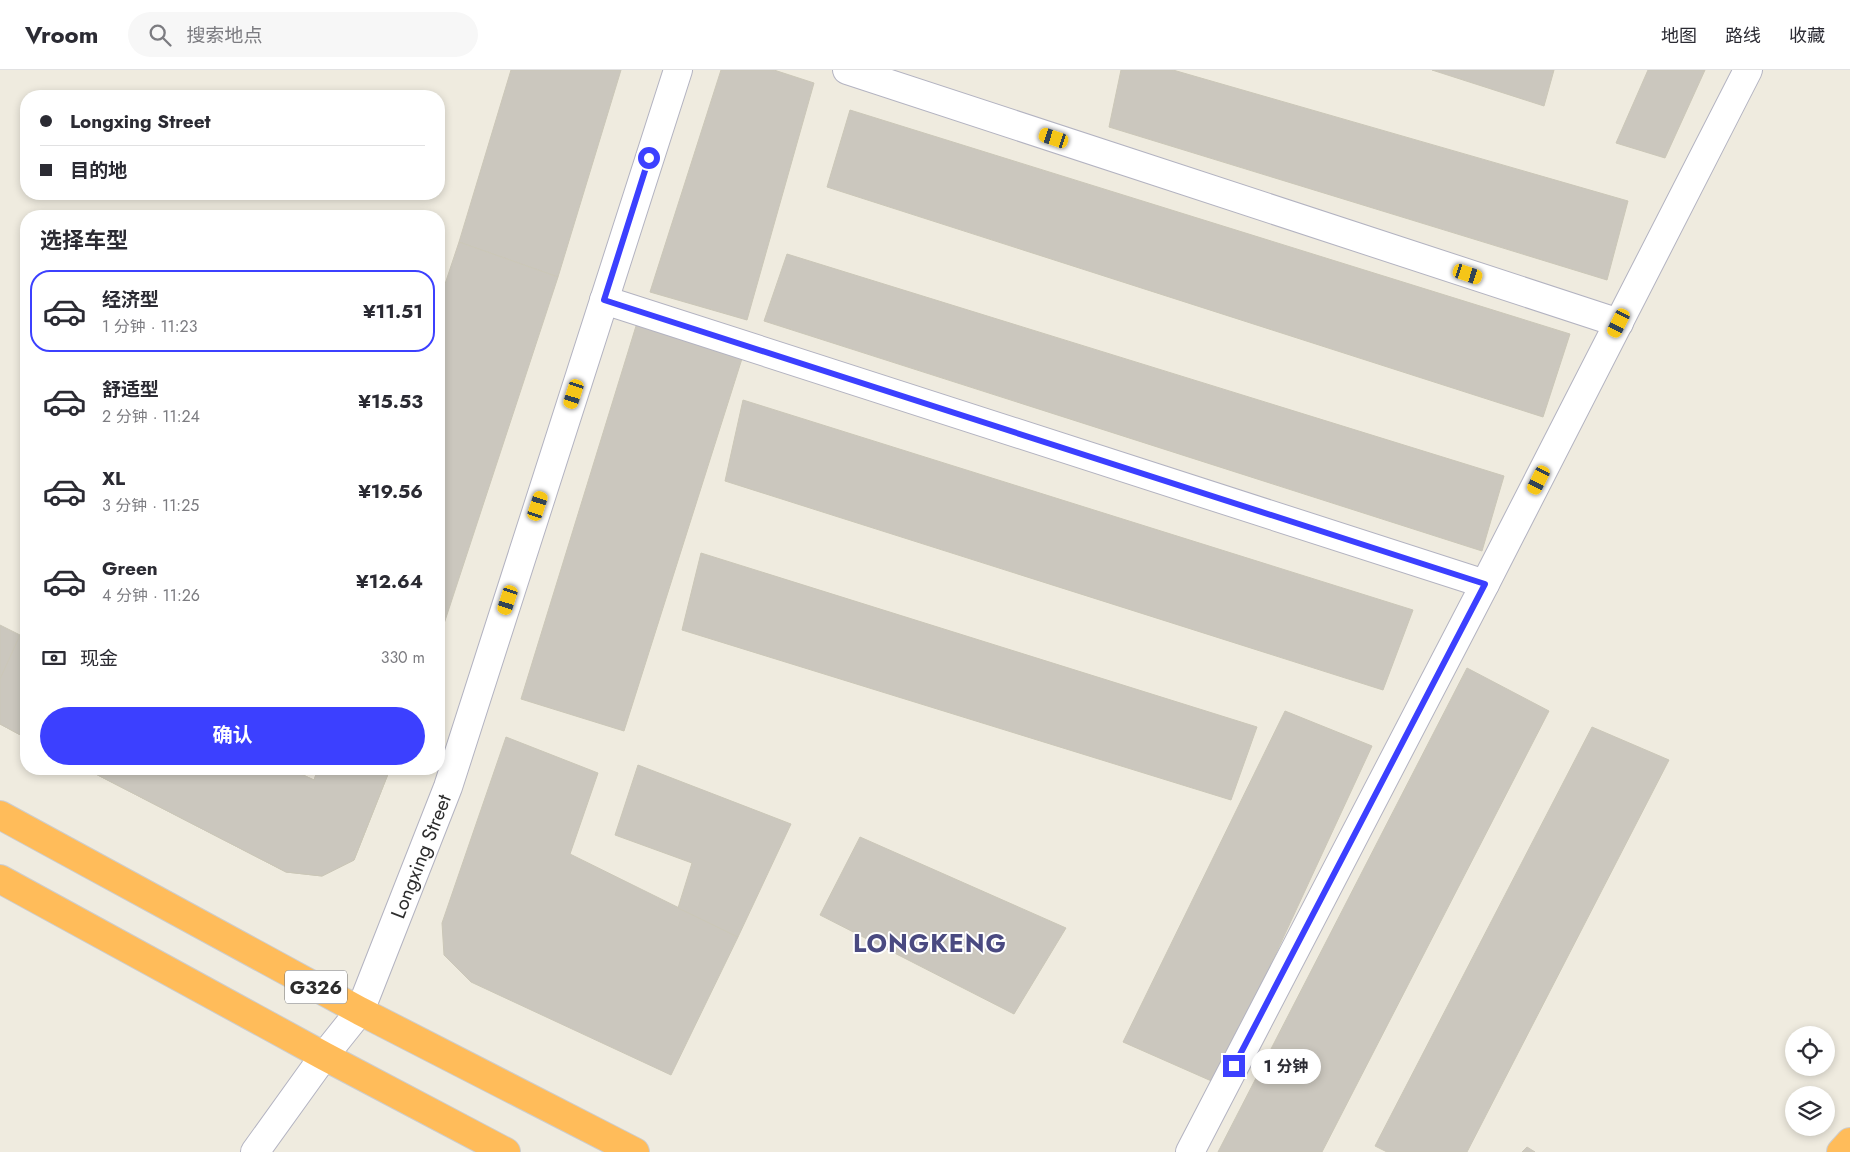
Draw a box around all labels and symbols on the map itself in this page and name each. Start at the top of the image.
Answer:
car [1037,126,1070,150]
route start [638,147,660,169]
car [1451,262,1484,286]
car [1605,306,1632,340]
car [562,377,585,411]
car [1525,463,1552,497]
car [526,489,549,523]
car [496,583,519,617]
street label: Longxing Street [383,790,458,923]
district label: LONGKENG [853,925,1007,961]
road number: G326 [285,970,347,1004]
callout: 1 分钟 [1252,1048,1322,1084]
route end [1223,1055,1245,1077]

